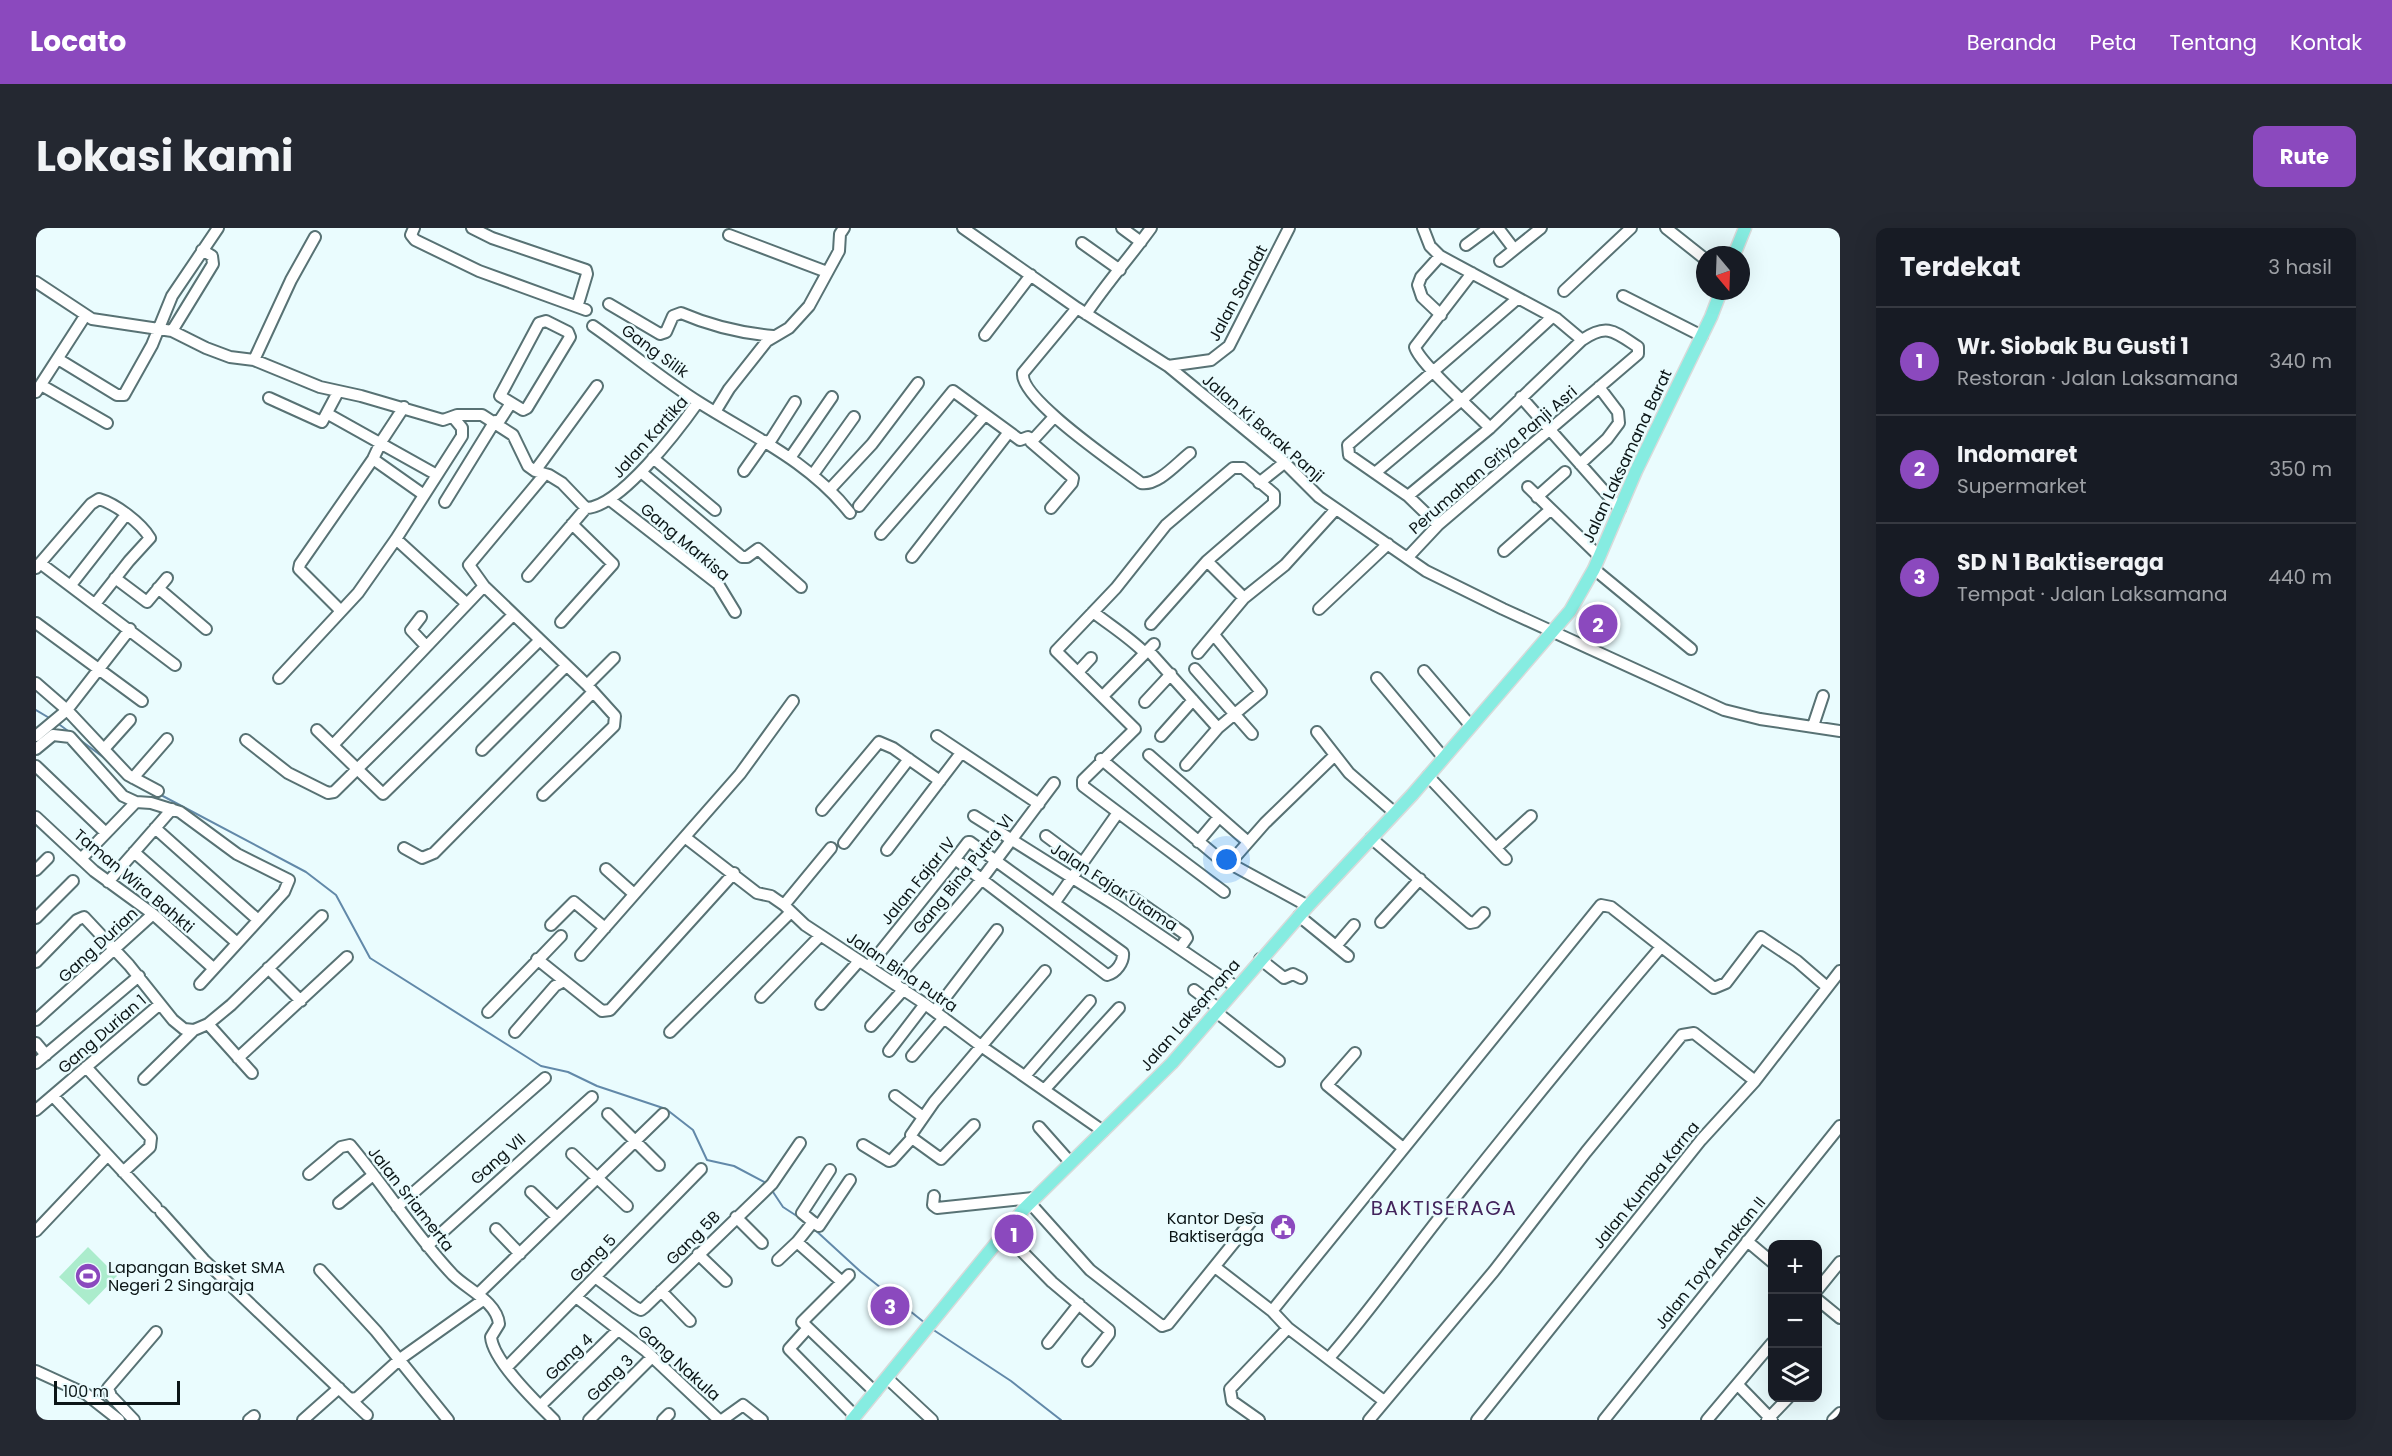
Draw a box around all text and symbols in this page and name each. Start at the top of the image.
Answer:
text: Locato [30,22,126,61]
text: Beranda [1967,28,2057,57]
text: Peta [2090,28,2137,57]
text: Tentang [2170,28,2257,57]
text: Kontak [2290,28,2362,57]
button: Rute [2253,126,2356,187]
text: Lokasi kami [36,127,293,186]
street label: Jalan Sandat [1203,240,1273,345]
north arrow [1696,246,1750,300]
text: Terdekat [1900,249,2020,285]
text: 3 hasil [2268,253,2332,281]
street label: Gang Silik [617,319,694,384]
text: Wr. Siobak Bu Gusti 1 [1957,331,2189,362]
text: 1 [1916,347,1923,375]
text: 340 m [2269,347,2332,375]
text: Restoran · Jalan Laksamana [1957,364,2238,392]
street label: Jalan Laksamana Barat [1577,365,1678,547]
street label: Jalan Ki Barak Panji [1197,369,1329,487]
street label: Perumahan Griya Panji Asri [1404,380,1582,540]
street label: Jalan Kartika [607,391,693,483]
text: Indomaret [1957,439,2077,470]
text: 2 [1914,455,1925,483]
text: 350 m [2269,455,2332,483]
text: Supermarket [1957,472,2086,500]
street label: Gang Markisa [635,498,735,586]
text: SD N 1 Baktiseraga [1957,547,2164,578]
text: 3 [1913,563,1926,591]
text: 440 m [2268,563,2332,591]
text: Tempat · Jalan Laksamana [1957,580,2228,608]
pin: 2 [1578,602,1618,646]
street label: Gang Bina Putra VI [907,809,1019,939]
street label: Taman Wira Bahkti [69,824,199,938]
street label: Jalan Fajar IV [875,832,961,930]
street label: Jalan Fajar Utama [1046,837,1182,937]
your location [1212,845,1241,874]
street label: Gang Durian [53,902,143,988]
street label: Jalan Bina Putra [842,926,962,1018]
street label: Jalan Laksamana [1135,954,1245,1076]
street label: Gang Durian 1 [53,989,151,1079]
street label: Jalan Kumba Karna [1587,1116,1705,1254]
street label: Gang VII [465,1128,531,1190]
street label: Jalan Sriamerta [363,1142,459,1256]
street label: Jalan Toya Anakan II [1649,1192,1771,1334]
district label: BAKTISERAGA [1371,1194,1517,1222]
street label: Gang 5B [661,1206,725,1270]
place label: Kantor Desa Baktiseraga [1167,1207,1264,1248]
pin: 1 [994,1212,1034,1256]
public building icon: Kantor Desa Baktiseraga [1268,1212,1298,1242]
street label: Gang 5 [564,1229,622,1287]
map controls [1768,1240,1822,1402]
button: + [1768,1240,1822,1294]
place label: Lapangan Basket SMA Negeri 2 Singaraja [108,1256,285,1297]
sports icon: Lapangan Basket SMA Negeri 2 Singaraja [73,1261,103,1291]
pin: 3 [870,1284,910,1328]
button: − [1768,1294,1822,1348]
street label: Gang Nakula [633,1320,725,1406]
street label: Gang 4 [540,1328,598,1386]
button: layers [1768,1348,1822,1402]
street label: Gang 3 [581,1349,639,1407]
scale bar [54,1378,180,1406]
text: 100 m [63,1380,109,1403]

